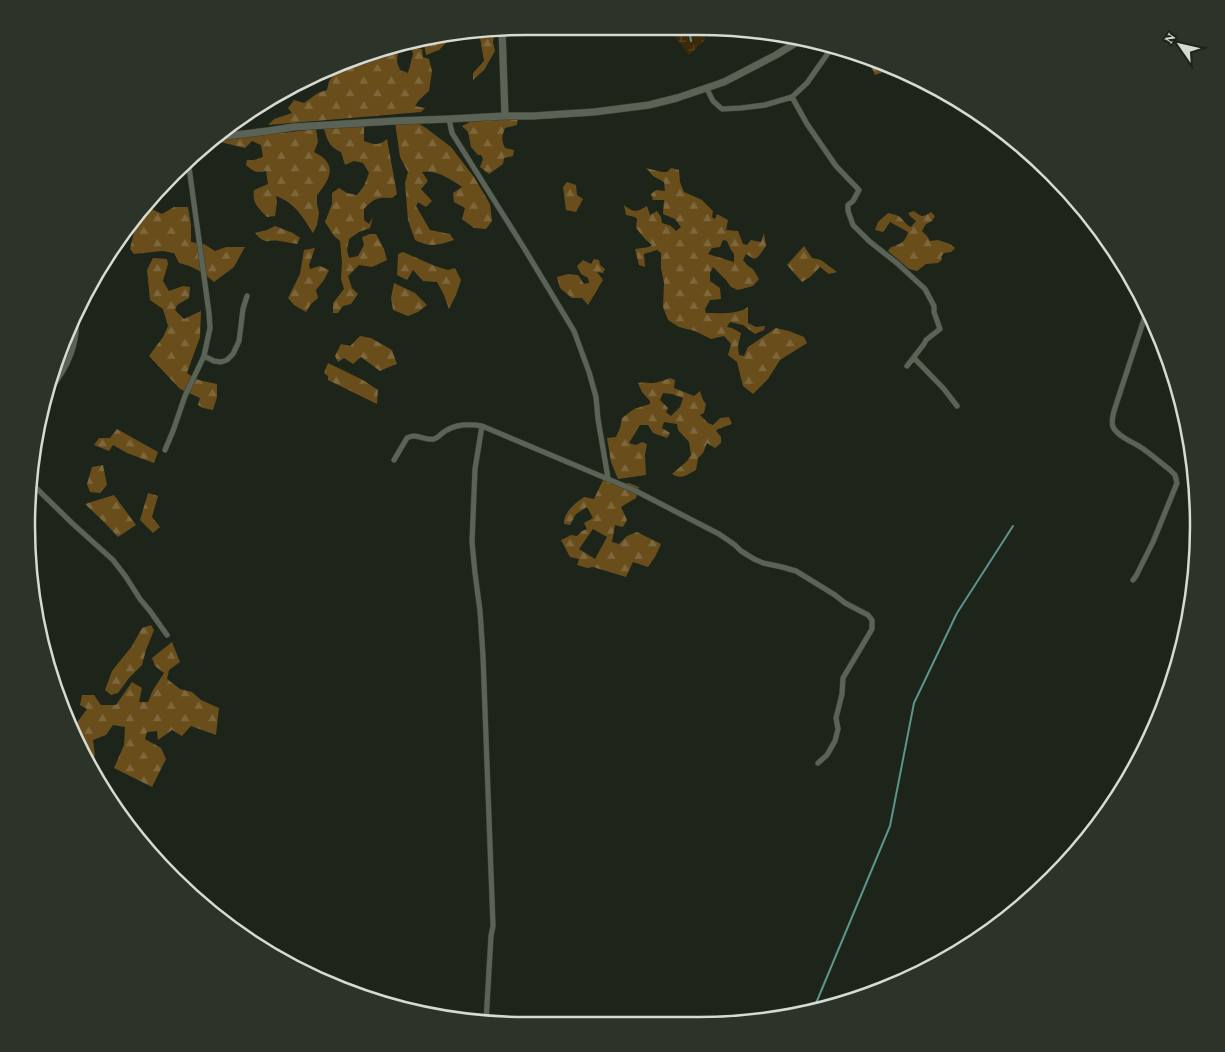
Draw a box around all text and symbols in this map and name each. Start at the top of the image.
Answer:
north arrow [1155,20,1205,70]
text: N [1160,29,1179,46]

